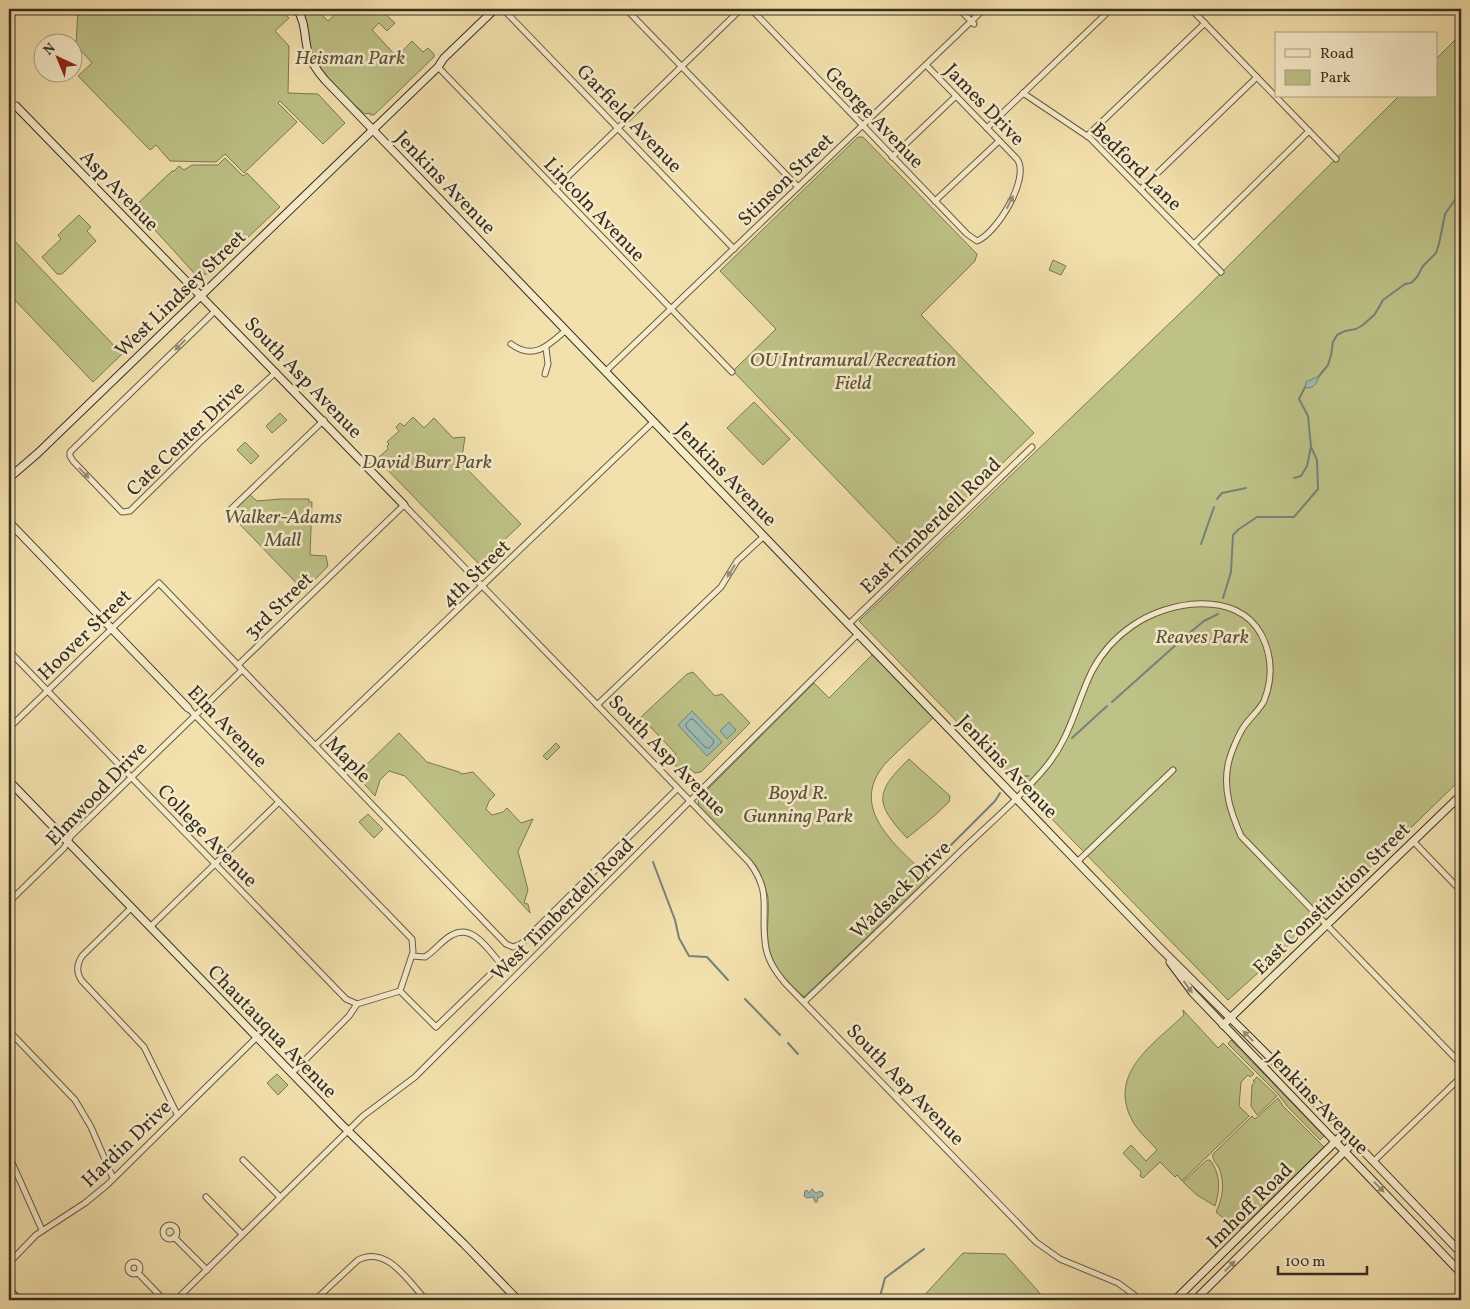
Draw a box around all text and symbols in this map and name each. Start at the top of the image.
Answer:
north arrow [32,32,82,82]
legend [1275,32,1438,98]
text: N [40,39,60,60]
text: Road [1320,44,1354,65]
park label: Heisman Park [295,45,405,73]
street label: James Drive [937,58,1030,153]
street label: Garfield Avenue [569,59,688,180]
street label: George Avenue [818,61,930,176]
text: Park [1320,68,1351,89]
street label: Bedford Lane [1084,117,1187,218]
street label: Jenkins Avenue [388,125,501,242]
street label: Stinson Street [732,127,841,233]
street label: Asp Avenue [73,144,165,238]
street label: Lincoln Avenue [536,152,651,269]
one-way arrow [1006,194,1014,209]
street label: West Lindsey Street [110,224,253,364]
street label: South Asp Avenue [237,311,368,445]
one-way arrow [174,339,186,351]
park label: OU Intramural/Recreation Field [750,347,956,398]
street label: Cate Center Drive [121,376,252,503]
street label: Jenkins Avenue [669,417,782,534]
park label: David Burr Park [362,449,492,477]
street label: East Timberdell Road [855,452,1008,601]
one-way arrow [78,467,90,479]
park label: Walker-Adams Mall [224,504,343,555]
street label: 4th Street [435,534,518,615]
one-way arrow [726,565,735,578]
street label: 3rd Street [239,566,320,646]
street label: Hoover Street [32,583,139,687]
park label: Reaves Park [1155,624,1249,652]
street label: Elm Avenue [180,680,273,775]
street label: South Asp Avenue [601,689,732,823]
street label: Jenkins Avenue [950,709,1063,826]
street label: Maple [318,731,377,790]
street label: Elmwood Drive [40,736,155,853]
street label: College Avenue [150,778,263,894]
park label: Boyd R. Gunning Park [743,780,853,831]
street label: East Constitution Street [1247,817,1417,982]
street label: West Timberdell Road [486,833,641,988]
street label: Wadsack Drive [845,835,958,946]
street label: Chautauqua Avenue [200,959,343,1105]
one-way arrow [1183,980,1193,994]
street label: South Asp Avenue [839,1018,970,1152]
one-way arrow [1242,1030,1254,1042]
street label: Jenkins Avenue [1261,1045,1374,1162]
street label: Hardin Drive [76,1094,179,1195]
street label: Imhoff Road [1201,1157,1300,1256]
one-way arrow [1372,1181,1384,1193]
scale bar [1278,1244,1366,1276]
text: 100 m [1285,1252,1325,1273]
one-way arrow [1224,1260,1236,1272]

